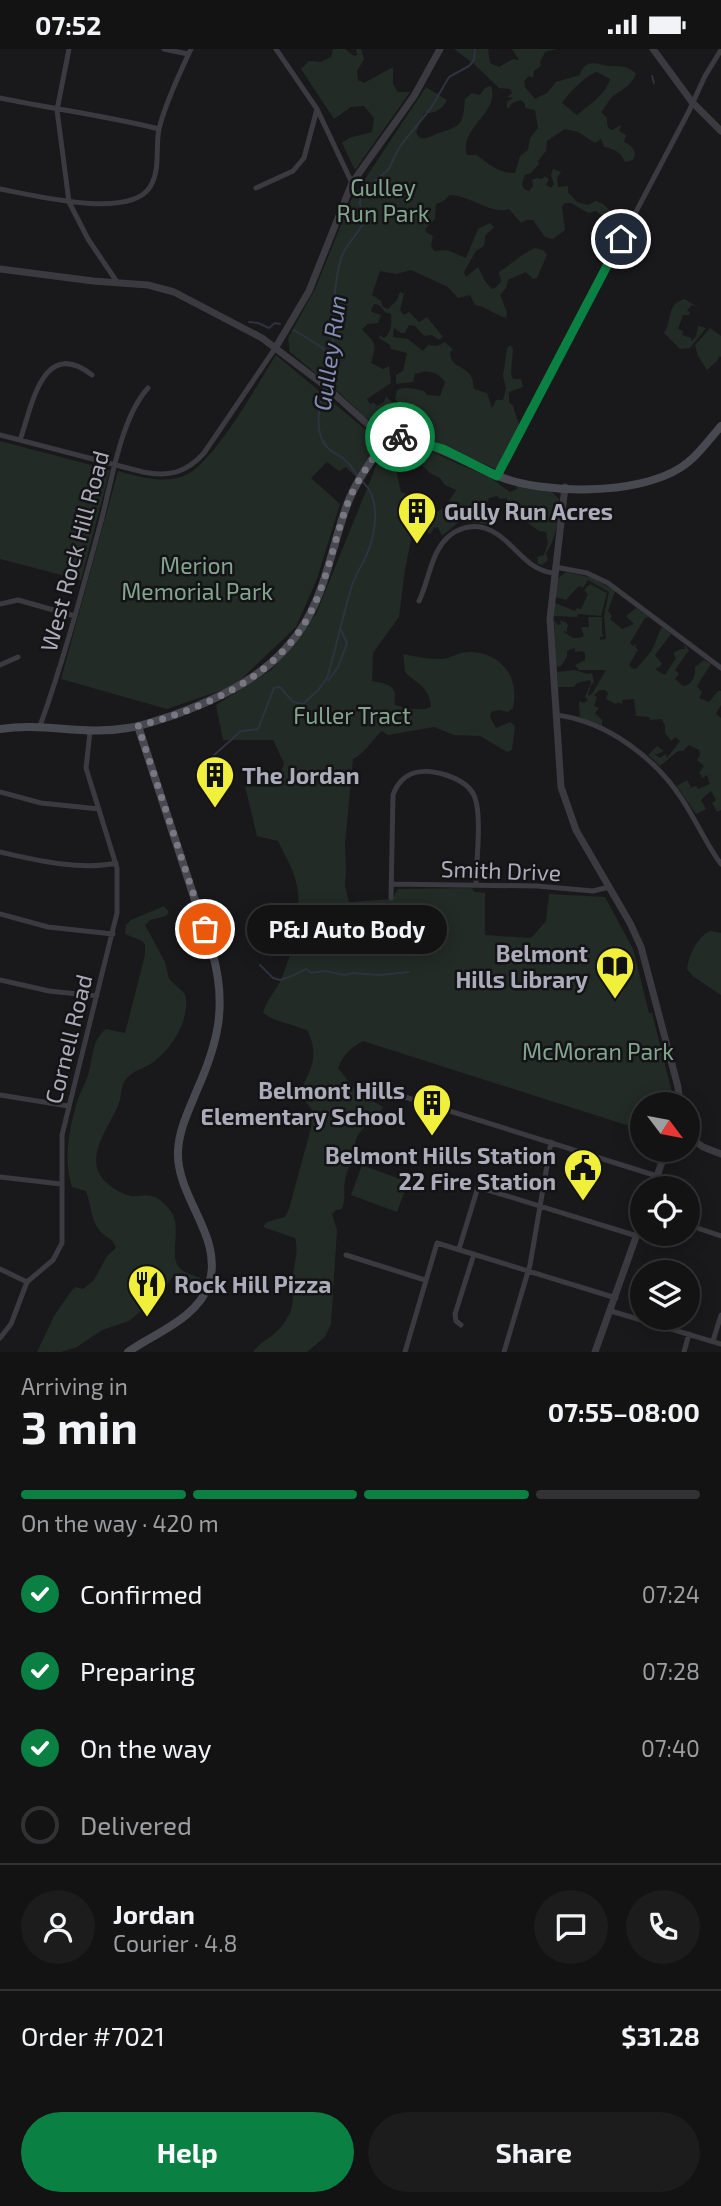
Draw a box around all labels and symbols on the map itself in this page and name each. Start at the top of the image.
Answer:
park label: Gulley Run Park [337,173,430,227]
pin [591,209,651,269]
water label: Gulley Run [307,294,351,412]
courier [365,402,435,472]
street label: West Rock Hill Road [34,448,114,654]
building icon: Gully Run Acres [396,490,438,545]
place label: Gully Run Acres [444,497,613,525]
park label: Merion Memorial Park [121,551,273,605]
park label: Fuller Tract [293,701,411,729]
building icon: The Jordan [194,754,236,809]
place label: The Jordan [242,761,360,789]
street label: Smith Drive [440,854,562,886]
pin [175,899,235,959]
callout: P&J Auto Body [247,905,446,953]
place label: Belmont Hills Library [455,939,588,993]
library icon: Belmont Hills Library [594,945,636,1000]
street label: Cornell Road [38,971,98,1107]
park label: McMoran Park [522,1037,674,1065]
place label: Belmont Hills Elementary School [201,1076,405,1130]
building icon: Belmont Hills Elementary School [411,1082,453,1137]
north arrow [630,1092,700,1162]
place label: Belmont Hills Station 22 Fire Station [325,1141,556,1195]
public building icon: Belmont Hills Station 22 Fire Station [562,1147,604,1202]
restaurant icon: Rock Hill Pizza [126,1263,168,1318]
place label: Rock Hill Pizza [174,1270,331,1298]

